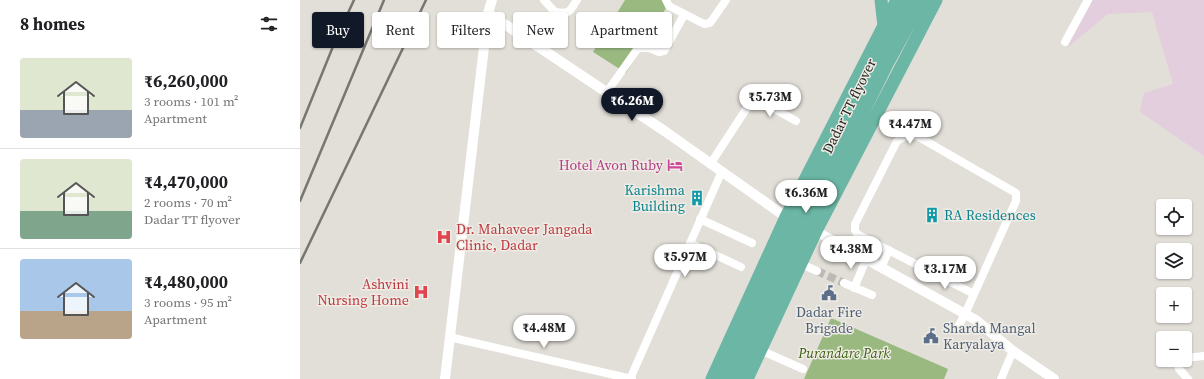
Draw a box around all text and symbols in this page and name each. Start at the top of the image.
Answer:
text: 8 homes [20,12,85,36]
chip: Buy [312,12,364,48]
chip: Rent [372,12,429,48]
chip: Filters [437,12,505,48]
chip: New [513,12,568,48]
chip: Apartment [576,12,672,48]
icon: filters [258,13,280,35]
street label: Dadar TT flyover [817,55,881,157]
text: ₹6,260,000 [144,69,228,93]
icon: home [52,74,100,122]
pin: ₹5.73M [737,84,803,118]
pin: ₹6.26M [599,88,665,122]
text: ₹5.73M [748,88,792,105]
text: ₹6.26M [610,92,654,109]
text: 3 rooms · 101 m² [144,93,239,110]
text: Apartment [144,110,207,127]
pin: ₹4.47M [877,111,943,145]
text: ₹4.47M [888,115,932,132]
place label: Hotel Avon Ruby [559,155,664,175]
hotel icon: Hotel Avon Ruby [666,156,684,174]
text: ₹4,470,000 [144,170,228,194]
icon: home [52,175,100,223]
place label: Karishma Building [625,180,686,216]
pin: ₹6.36M [773,180,839,214]
text: ₹6.36M [784,184,828,201]
building icon: Karishma Building [688,189,706,207]
text: 2 rooms · 70 m² [144,194,232,211]
map controls [1156,199,1192,367]
button: locate [1156,199,1192,235]
place label: RA Residences [944,205,1036,225]
building icon: RA Residences [923,206,941,224]
text: Dadar TT flyover [144,211,240,228]
place label: Dr. Mahaveer Jangada Clinic, Dadar [456,219,593,255]
hospital icon: Dr. Mahaveer Jangada Clinic, Dadar [435,228,453,246]
pin: ₹4.38M [818,236,884,270]
text: ₹4.38M [829,240,873,257]
button: layers [1156,243,1192,279]
pin: ₹5.97M [652,244,718,278]
text: ₹5.97M [663,248,707,265]
pin: ₹3.17M [912,256,978,290]
text: ₹3.17M [923,260,967,277]
text: ₹4,480,000 [144,270,228,294]
place label: Ashvini Nursing Home [318,274,409,310]
icon: home [52,275,100,323]
hospital icon: Ashvini Nursing Home [412,283,430,301]
public building icon: Dadar Fire Brigade [820,284,838,302]
button: + [1156,287,1192,323]
text: 3 rooms · 95 m² [144,294,232,311]
place label: Dadar Fire Brigade [796,302,862,338]
text: Apartment [144,311,207,328]
pin: ₹4.48M [511,315,577,349]
place label: Sharda Mangal Karyalaya [943,318,1036,354]
text: ₹4.48M [522,319,566,336]
public building icon: Sharda Mangal Karyalaya [922,327,940,345]
button: − [1156,331,1192,367]
park label: Purandare Park [797,343,890,363]

